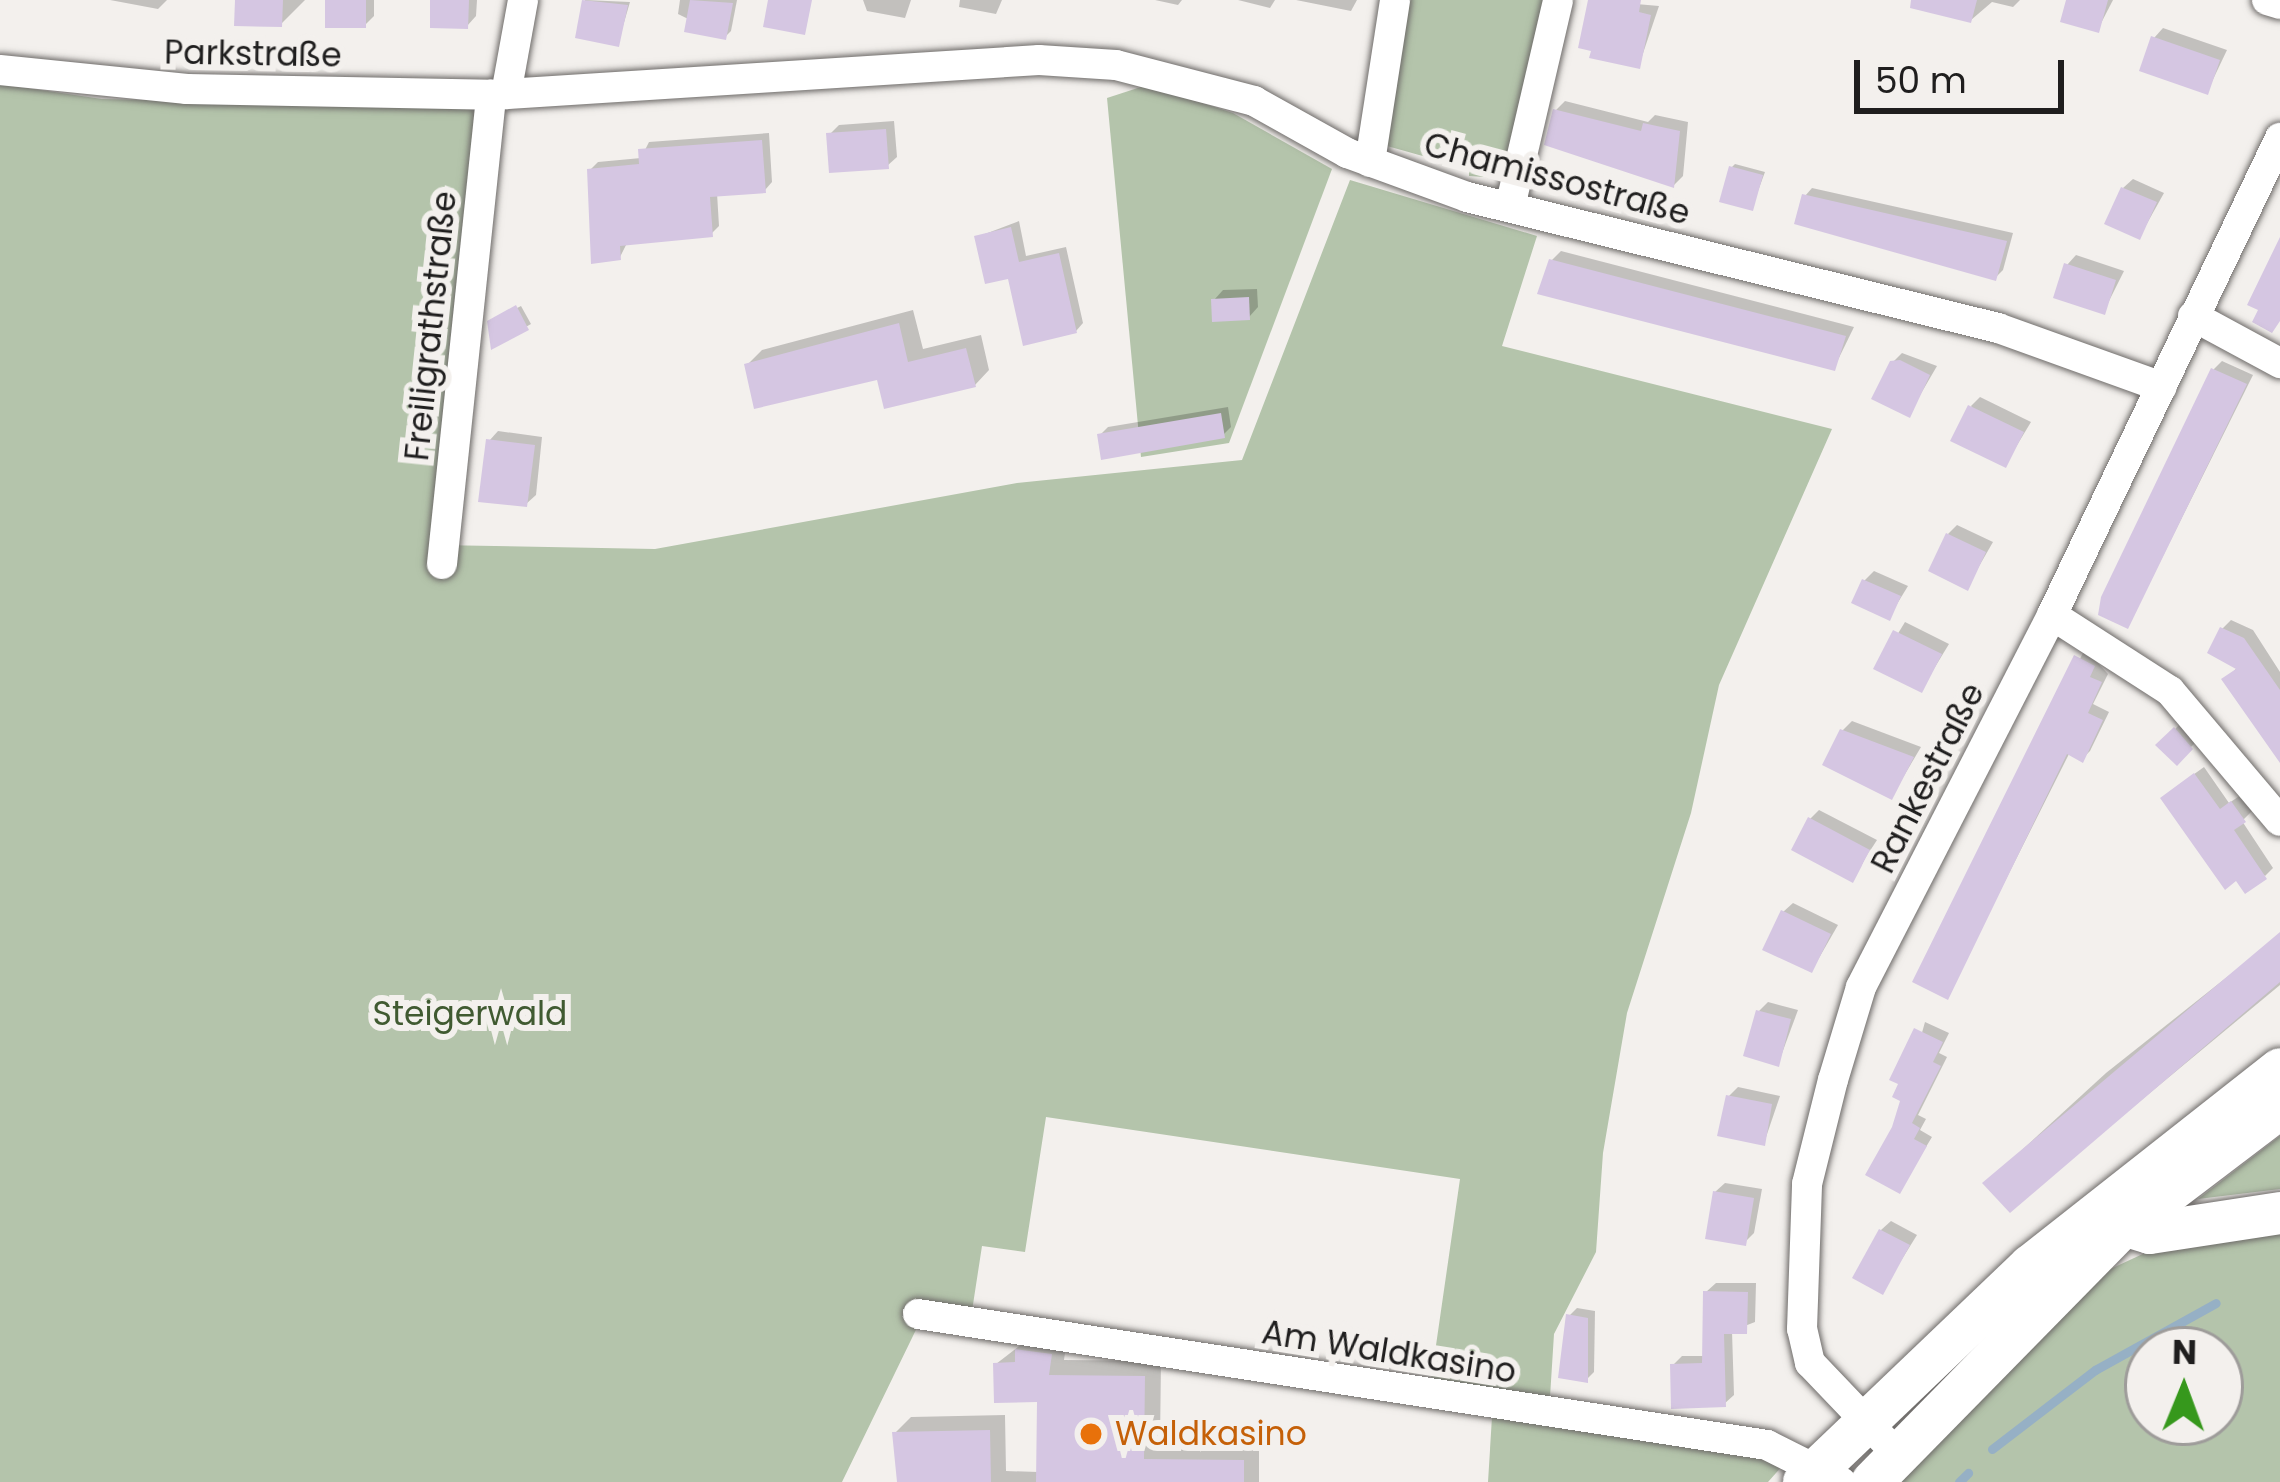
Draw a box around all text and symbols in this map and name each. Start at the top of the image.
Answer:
street label: Parkstraße [164,33,342,75]
scale bar [1860,36,2070,110]
text: 50 m [1875,55,1967,106]
street label: Chamissostraße [1420,124,1694,234]
street label: Freiligrathstraße [397,189,465,463]
street label: Rankestraße [1863,676,1993,880]
park label: Steigerwald [373,994,567,1034]
street label: Am Waldkasino [1259,1312,1519,1392]
north arrow [2124,1326,2244,1446]
text: N [2172,1329,2197,1376]
place label: Waldkasino [1115,1414,1307,1454]
marker: Waldkasino [1078,1421,1104,1447]

